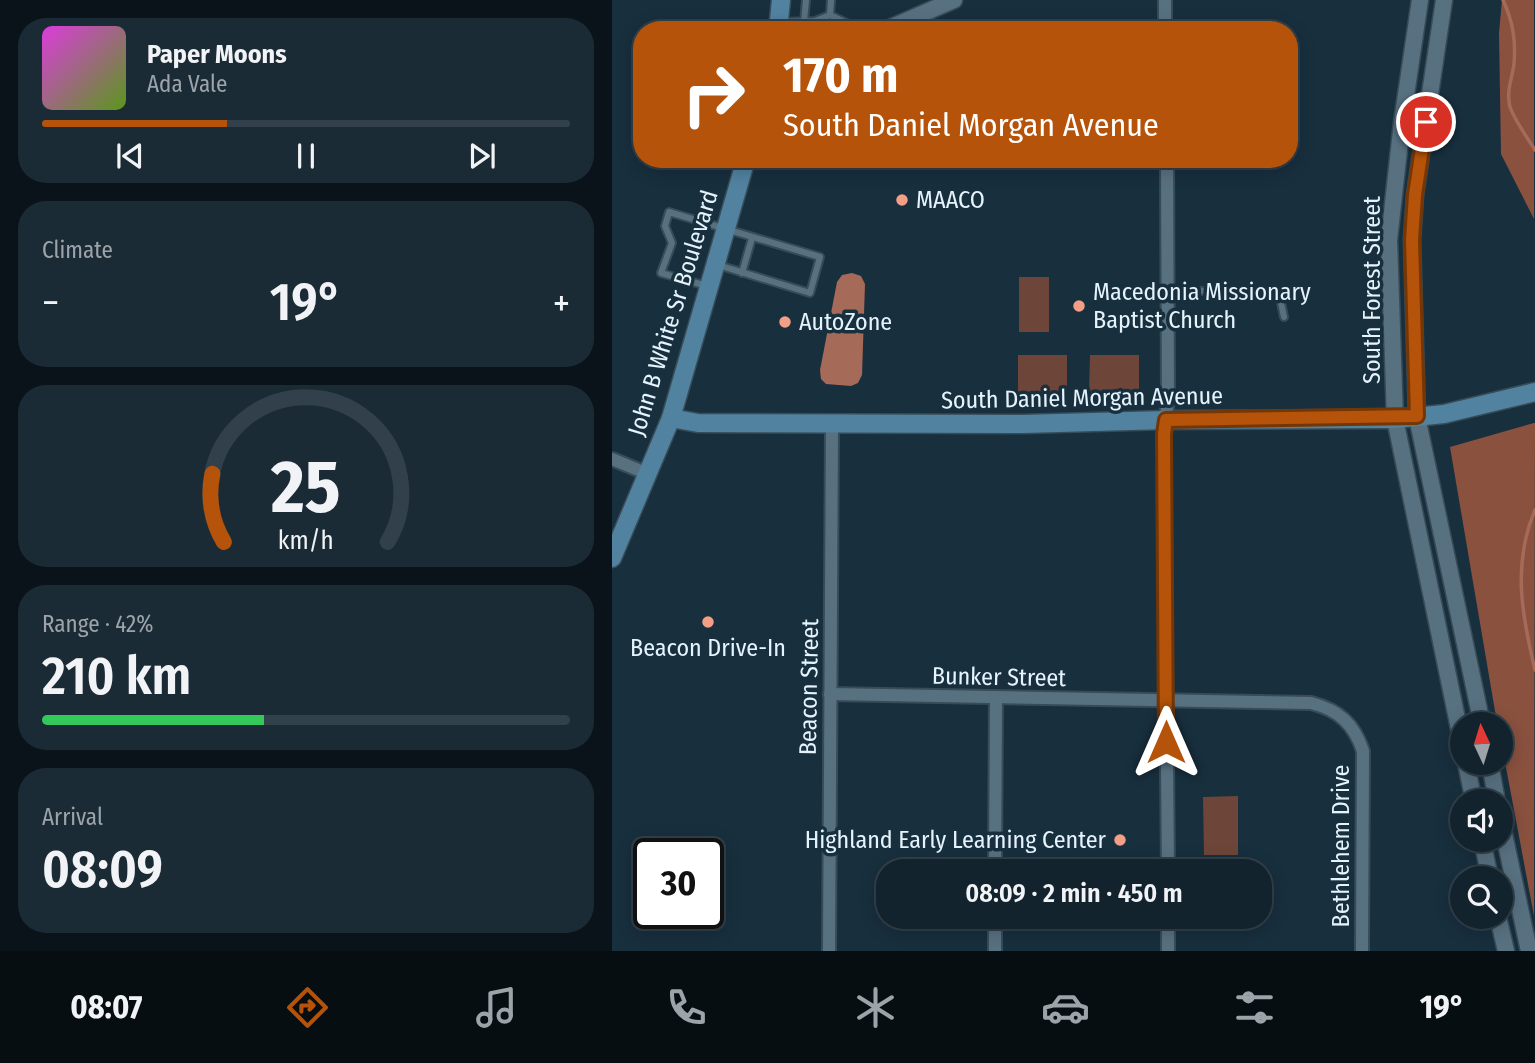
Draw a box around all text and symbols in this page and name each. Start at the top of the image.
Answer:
text: Paper Moons [147,39,287,70]
text: 170 m [783,46,899,105]
icon: right [668,49,759,140]
text: Ada Vale [147,70,227,98]
pin [1396,92,1456,152]
icon: arrive [1407,103,1445,141]
text: South Daniel Morgan Avenue [783,106,1159,144]
icon: previous [111,137,149,175]
icon: pause [287,137,325,175]
icon: next [463,137,501,175]
place label: MAACO [916,186,985,214]
street label: John B White Sr Boulevard [622,187,724,439]
marker: MAACO [894,192,910,208]
street label: South Forest Street [1358,196,1386,384]
text: Climate [42,236,113,264]
text: 19° [270,271,342,334]
place label: Macedonia Missionary Baptist Church [1093,278,1311,334]
text: − [42,280,59,326]
text: + [553,280,570,326]
marker: Macedonia Missionary Baptist Church [1071,298,1087,314]
place label: AutoZone [799,308,892,336]
marker: AutoZone [777,314,793,330]
street label: South Daniel Morgan Avenue [941,382,1223,414]
text: 25 [270,444,341,531]
text: km/h [278,525,334,555]
text: Range · 42% [42,610,153,638]
marker: Beacon Drive-In [700,614,716,630]
street label: Beacon Street [794,618,824,755]
place label: Beacon Drive-In [630,634,786,662]
text: 210 km [42,645,191,708]
street label: Bunker Street [932,662,1066,692]
position arrow [1129,705,1203,779]
north arrow [1450,712,1513,775]
map controls [1450,712,1513,929]
street label: Bethlehem Drive [1327,765,1355,927]
button: sound [1450,789,1513,852]
text: Arrival [42,803,103,831]
place label: Highland Early Learning Center [805,826,1107,854]
marker: Highland Early Learning Center [1112,832,1128,848]
text: 08:09 [42,838,163,901]
speed limit sign: 30 [633,838,724,929]
button: search [1450,866,1513,929]
text: 08:09 · 2 min · 450 m [965,878,1183,909]
icon: directions [283,983,332,1032]
icon: music [472,983,521,1032]
icon: phone [662,983,711,1032]
icon: climate [851,983,900,1032]
icon: car [1041,983,1090,1032]
icon: filters [1230,983,1279,1032]
text: 08:07 [70,988,142,1026]
text: 19° [1420,988,1465,1026]

